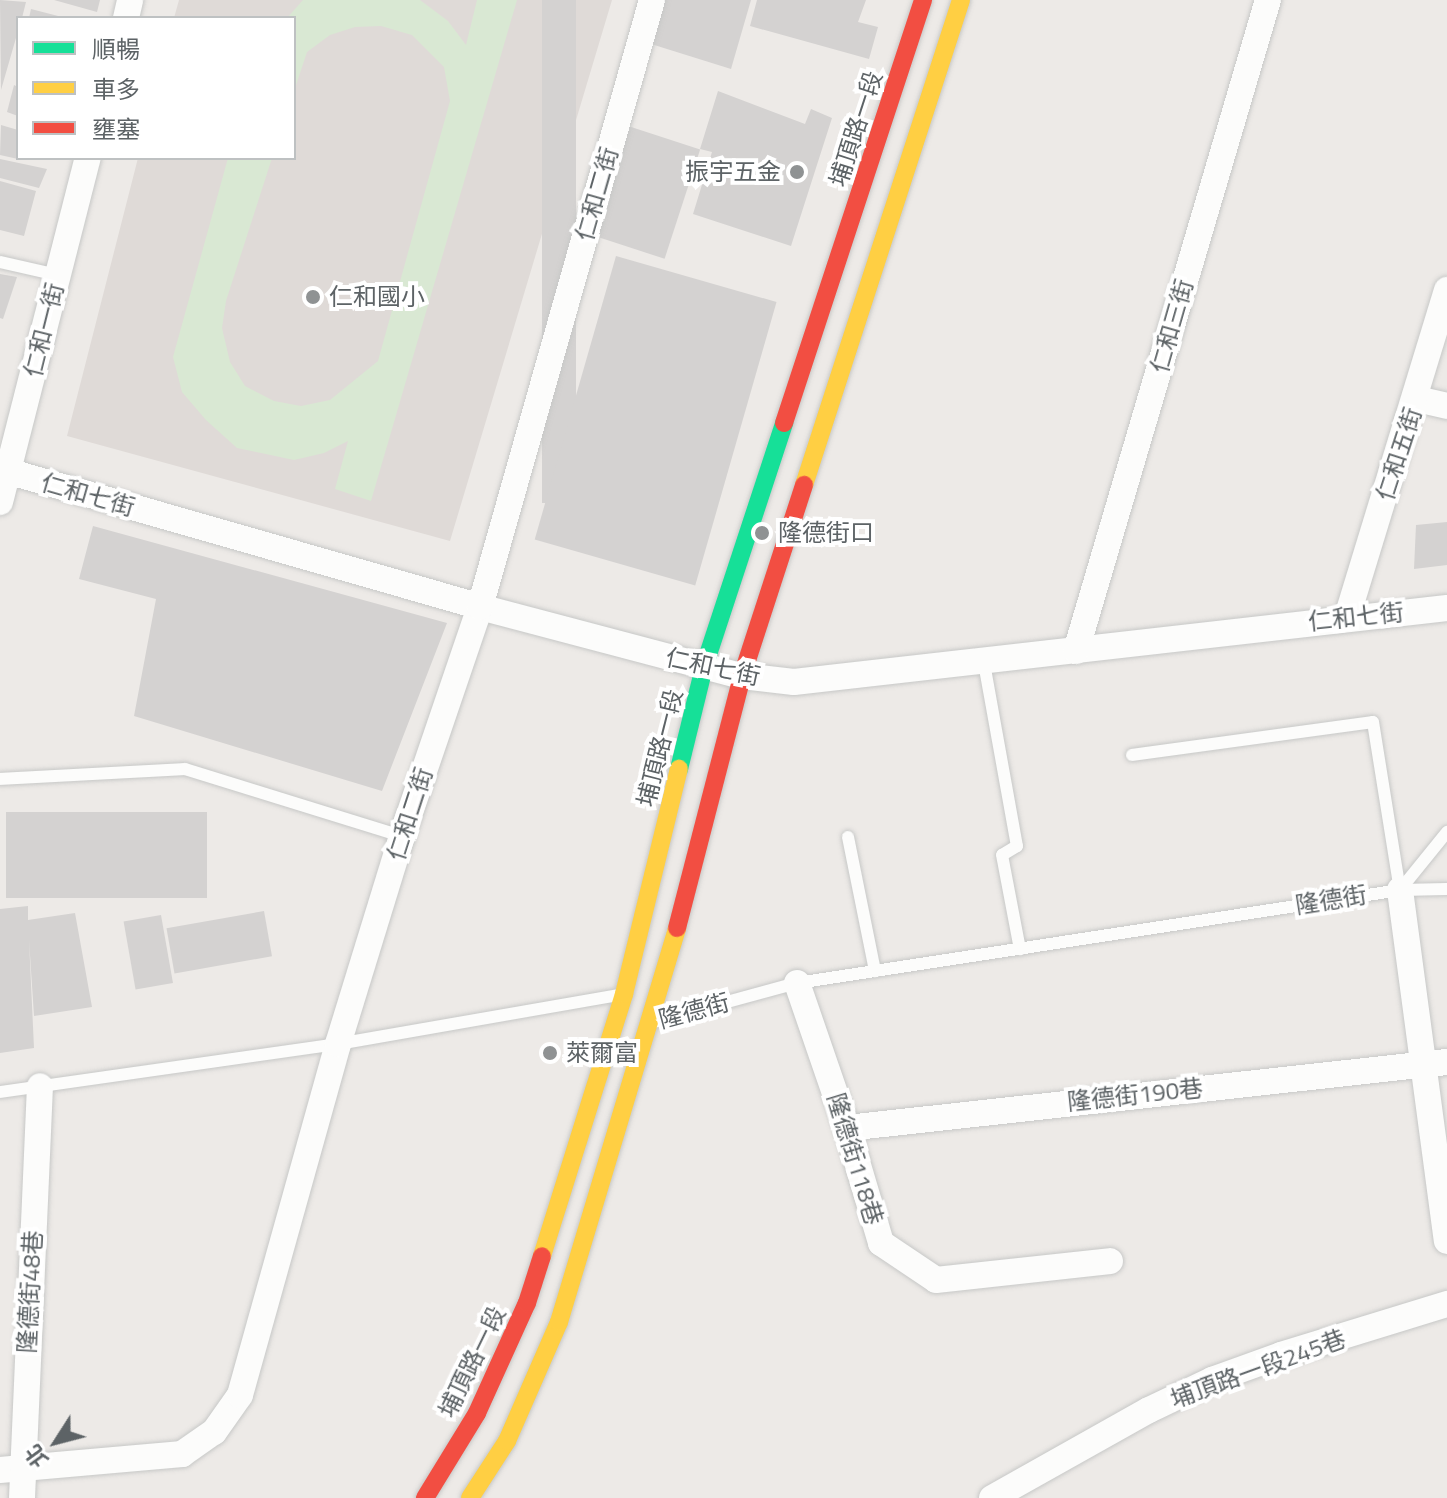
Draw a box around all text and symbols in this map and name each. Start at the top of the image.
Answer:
legend [16,16,296,160]
text: 順暢 [92,31,140,67]
street label: 埔頂路一段 [824,67,888,191]
text: 車多 [92,71,140,107]
text: 壅塞 [92,111,140,147]
street label: 仁和二街 [570,144,624,244]
place label: 振宇五金 [685,158,781,186]
marker: 振宇五金 [788,163,806,181]
street label: 仁和三街 [1145,276,1199,376]
street label: 仁和一街 [18,280,70,380]
place label: 仁和國小 [329,283,425,311]
marker: 仁和國小 [304,288,322,306]
street label: 仁和五街 [1370,404,1428,504]
street label: 仁和七街 [38,468,138,522]
place label: 隆德街口 [778,519,874,547]
marker: 隆德街口 [753,524,771,542]
street label: 仁和七街 [1307,598,1405,636]
street label: 仁和七街 [663,643,763,691]
street label: 埔頂路一段 [632,686,688,810]
street label: 仁和二街 [381,764,439,864]
street label: 隆德街 [1293,880,1369,920]
street label: 隆德街 [655,988,733,1034]
place label: 萊爾富 [566,1039,638,1067]
marker: 萊爾富 [541,1044,559,1062]
street label: 隆德街190巷 [1066,1074,1204,1116]
street label: 隆德街118巷 [821,1090,889,1228]
street label: 隆德街48巷 [12,1230,48,1354]
street label: 埔頂路一段 [433,1302,511,1422]
street label: 埔頂路一段245巷 [1166,1324,1350,1414]
north arrow [16,1402,96,1482]
text: 北 [16,1437,57,1475]

